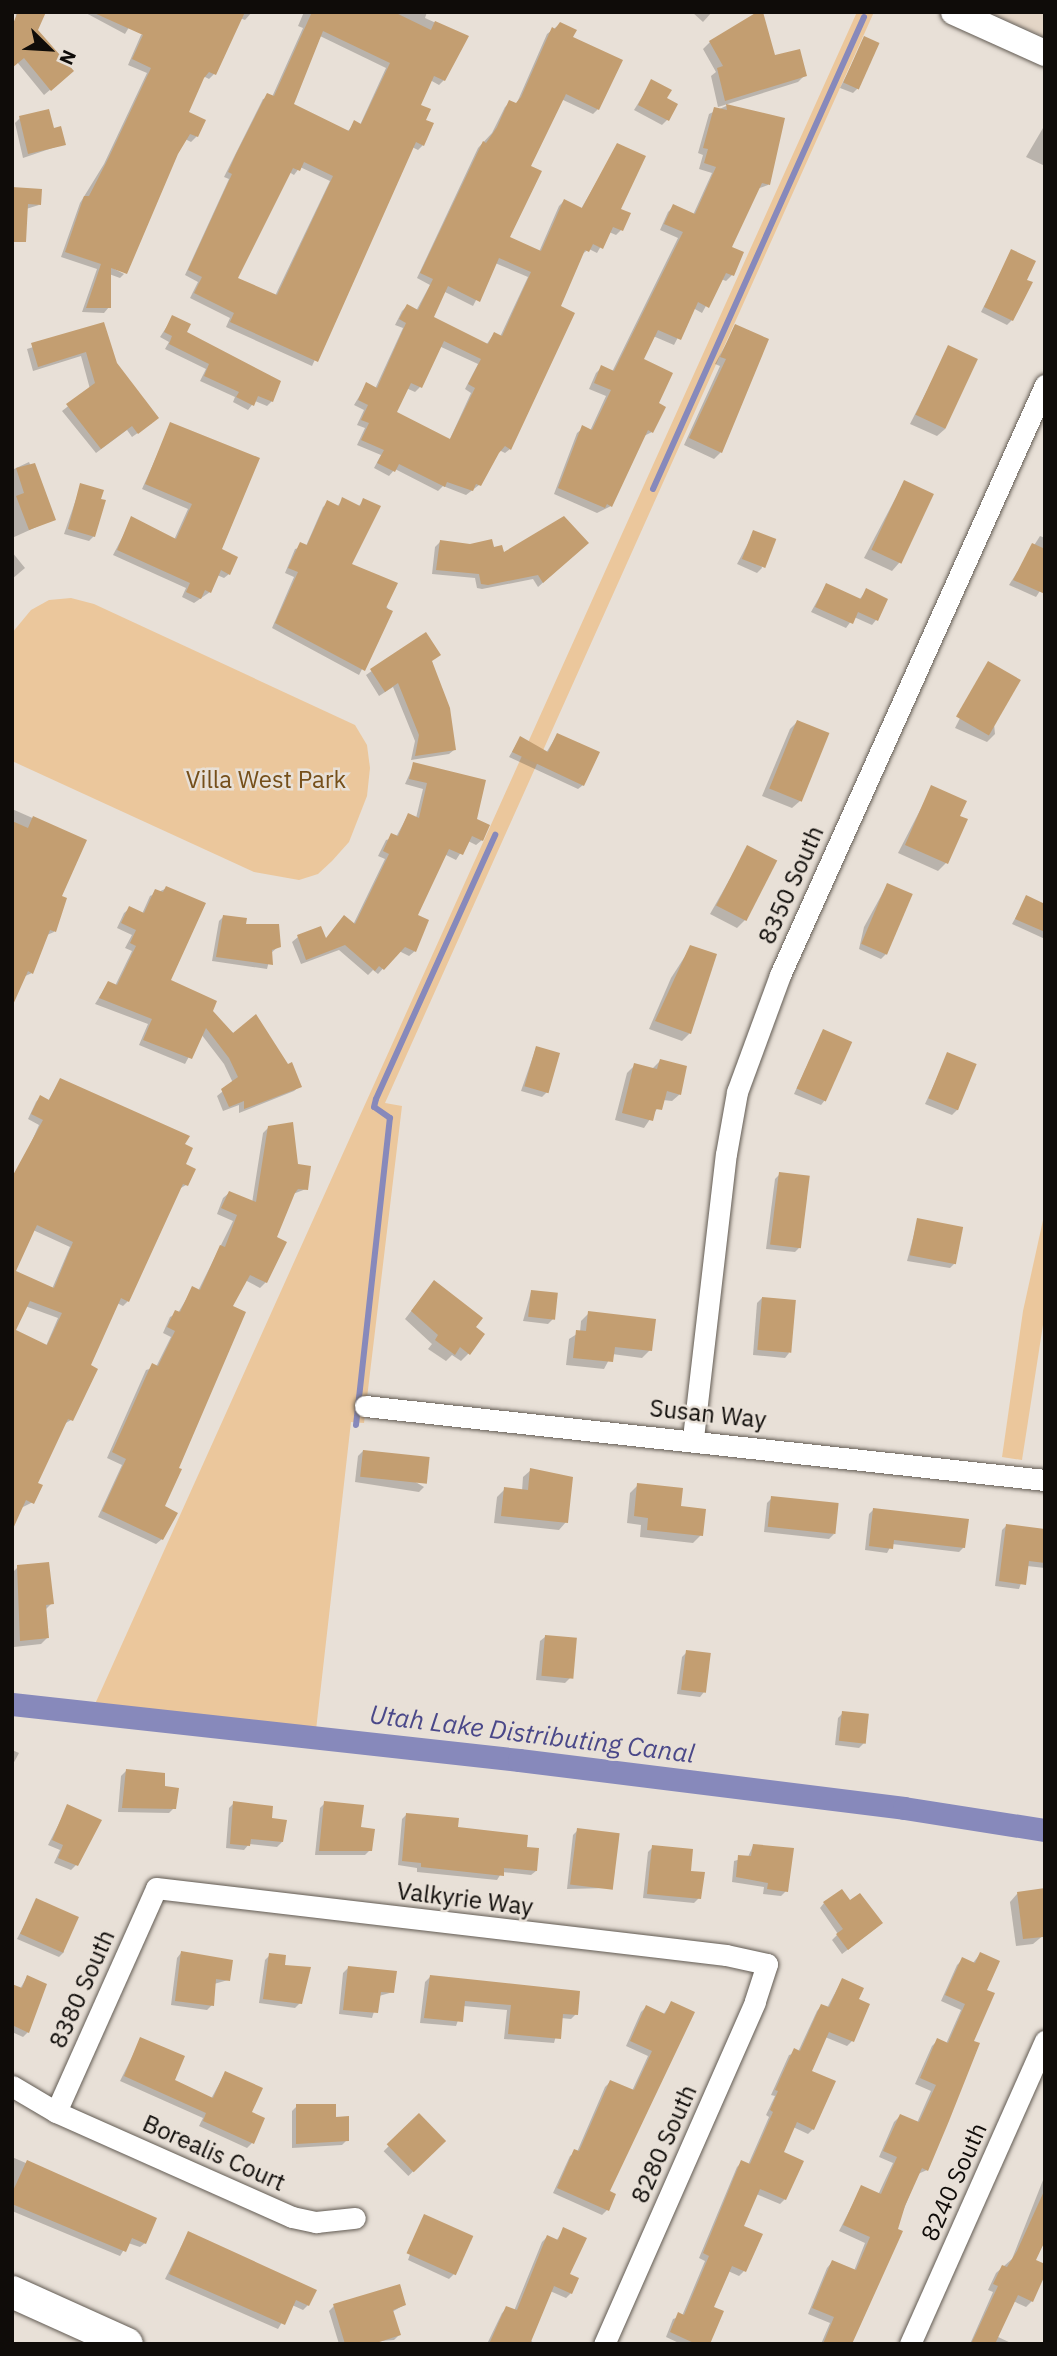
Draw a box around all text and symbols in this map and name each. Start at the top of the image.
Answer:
north arrow [14,14,84,84]
text: N [54,46,82,69]
park label: Villa West Park [186,766,346,794]
street label: 8350 South [752,821,830,949]
street label: Susan Way [648,1394,768,1434]
water label: Utah Lake Distributing Canal [368,1699,696,1769]
street label: Valkyrie Way [395,1876,535,1922]
street label: 8380 South [43,1925,121,2053]
street label: 8280 South [625,2080,703,2208]
street label: Borealis Court [138,2109,290,2197]
street label: 8240 South [915,2118,993,2246]

